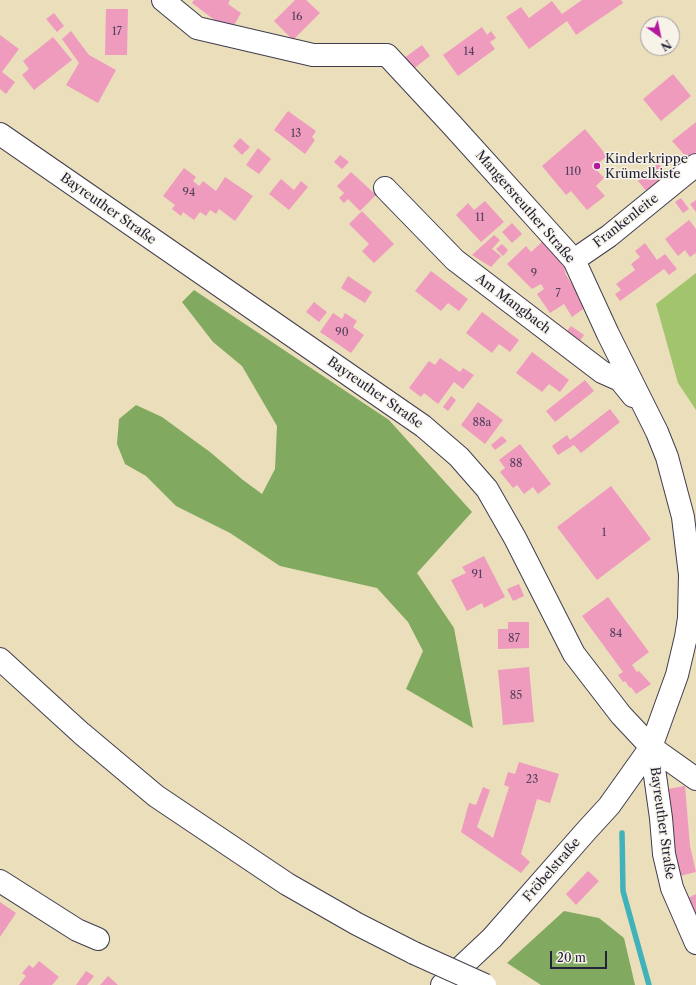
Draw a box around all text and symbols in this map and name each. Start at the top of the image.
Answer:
house number: 16 [291,10,303,24]
north arrow [640,16,680,56]
house number: 17 [112,25,122,39]
text: N [658,37,674,54]
house number: 14 [464,45,474,59]
house number: 13 [291,127,301,141]
street label: Mangersreuther Straße [472,148,578,266]
place label: Kinderkrippe Krümelkiste [605,151,688,182]
marker: Kinderkrippe Krümelkiste [592,161,602,171]
house number: 110 [565,165,581,179]
street label: Bayreuther Straße [57,170,159,248]
house number: 94 [183,186,195,200]
street label: Frankenleite [590,191,662,251]
house number: 11 [475,211,485,225]
house number: 9 [531,267,537,281]
street label: Am Mangbach [472,271,554,337]
house number: 7 [555,287,561,301]
house number: 90 [335,326,349,340]
street label: Bayreuther Straße [324,354,426,432]
house number: 88a [473,416,491,430]
house number: 88 [509,457,523,471]
house number: 1 [602,526,606,540]
house number: 91 [471,568,483,582]
house number: 84 [610,627,622,641]
house number: 87 [508,632,520,646]
house number: 85 [510,689,522,703]
street label: Bayreuther Straße [646,766,678,880]
house number: 23 [526,773,538,787]
street label: Fröbelstraße [520,835,584,905]
scale bar [552,943,609,969]
text: 20 m [557,950,586,965]

